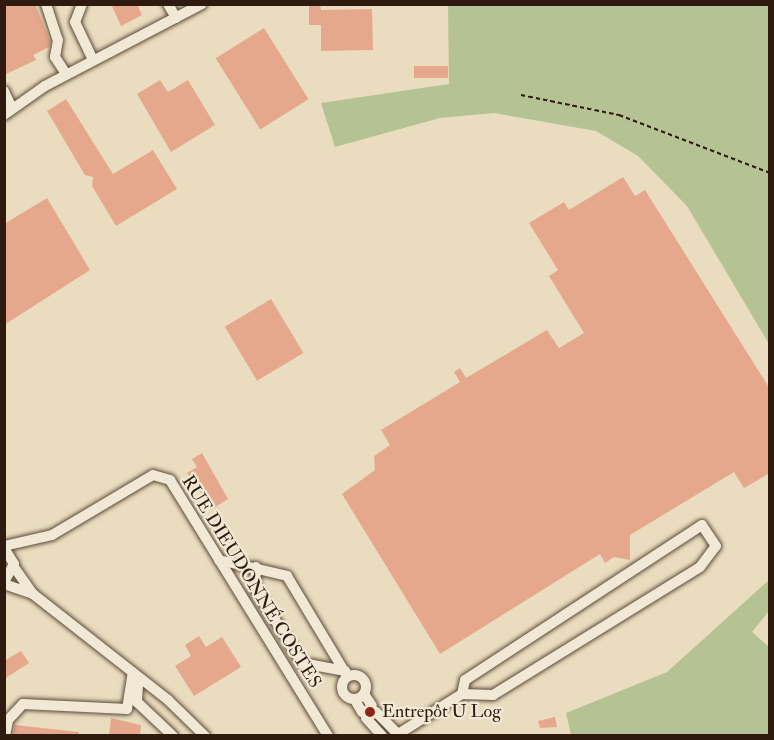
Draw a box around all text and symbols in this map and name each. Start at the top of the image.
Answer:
street label: RUE DIEUDONNÉ COSTES [177,472,325,692]
place label: Entrepôt U Log [382,701,501,723]
marker: Entrepôt U Log [363,705,377,719]

